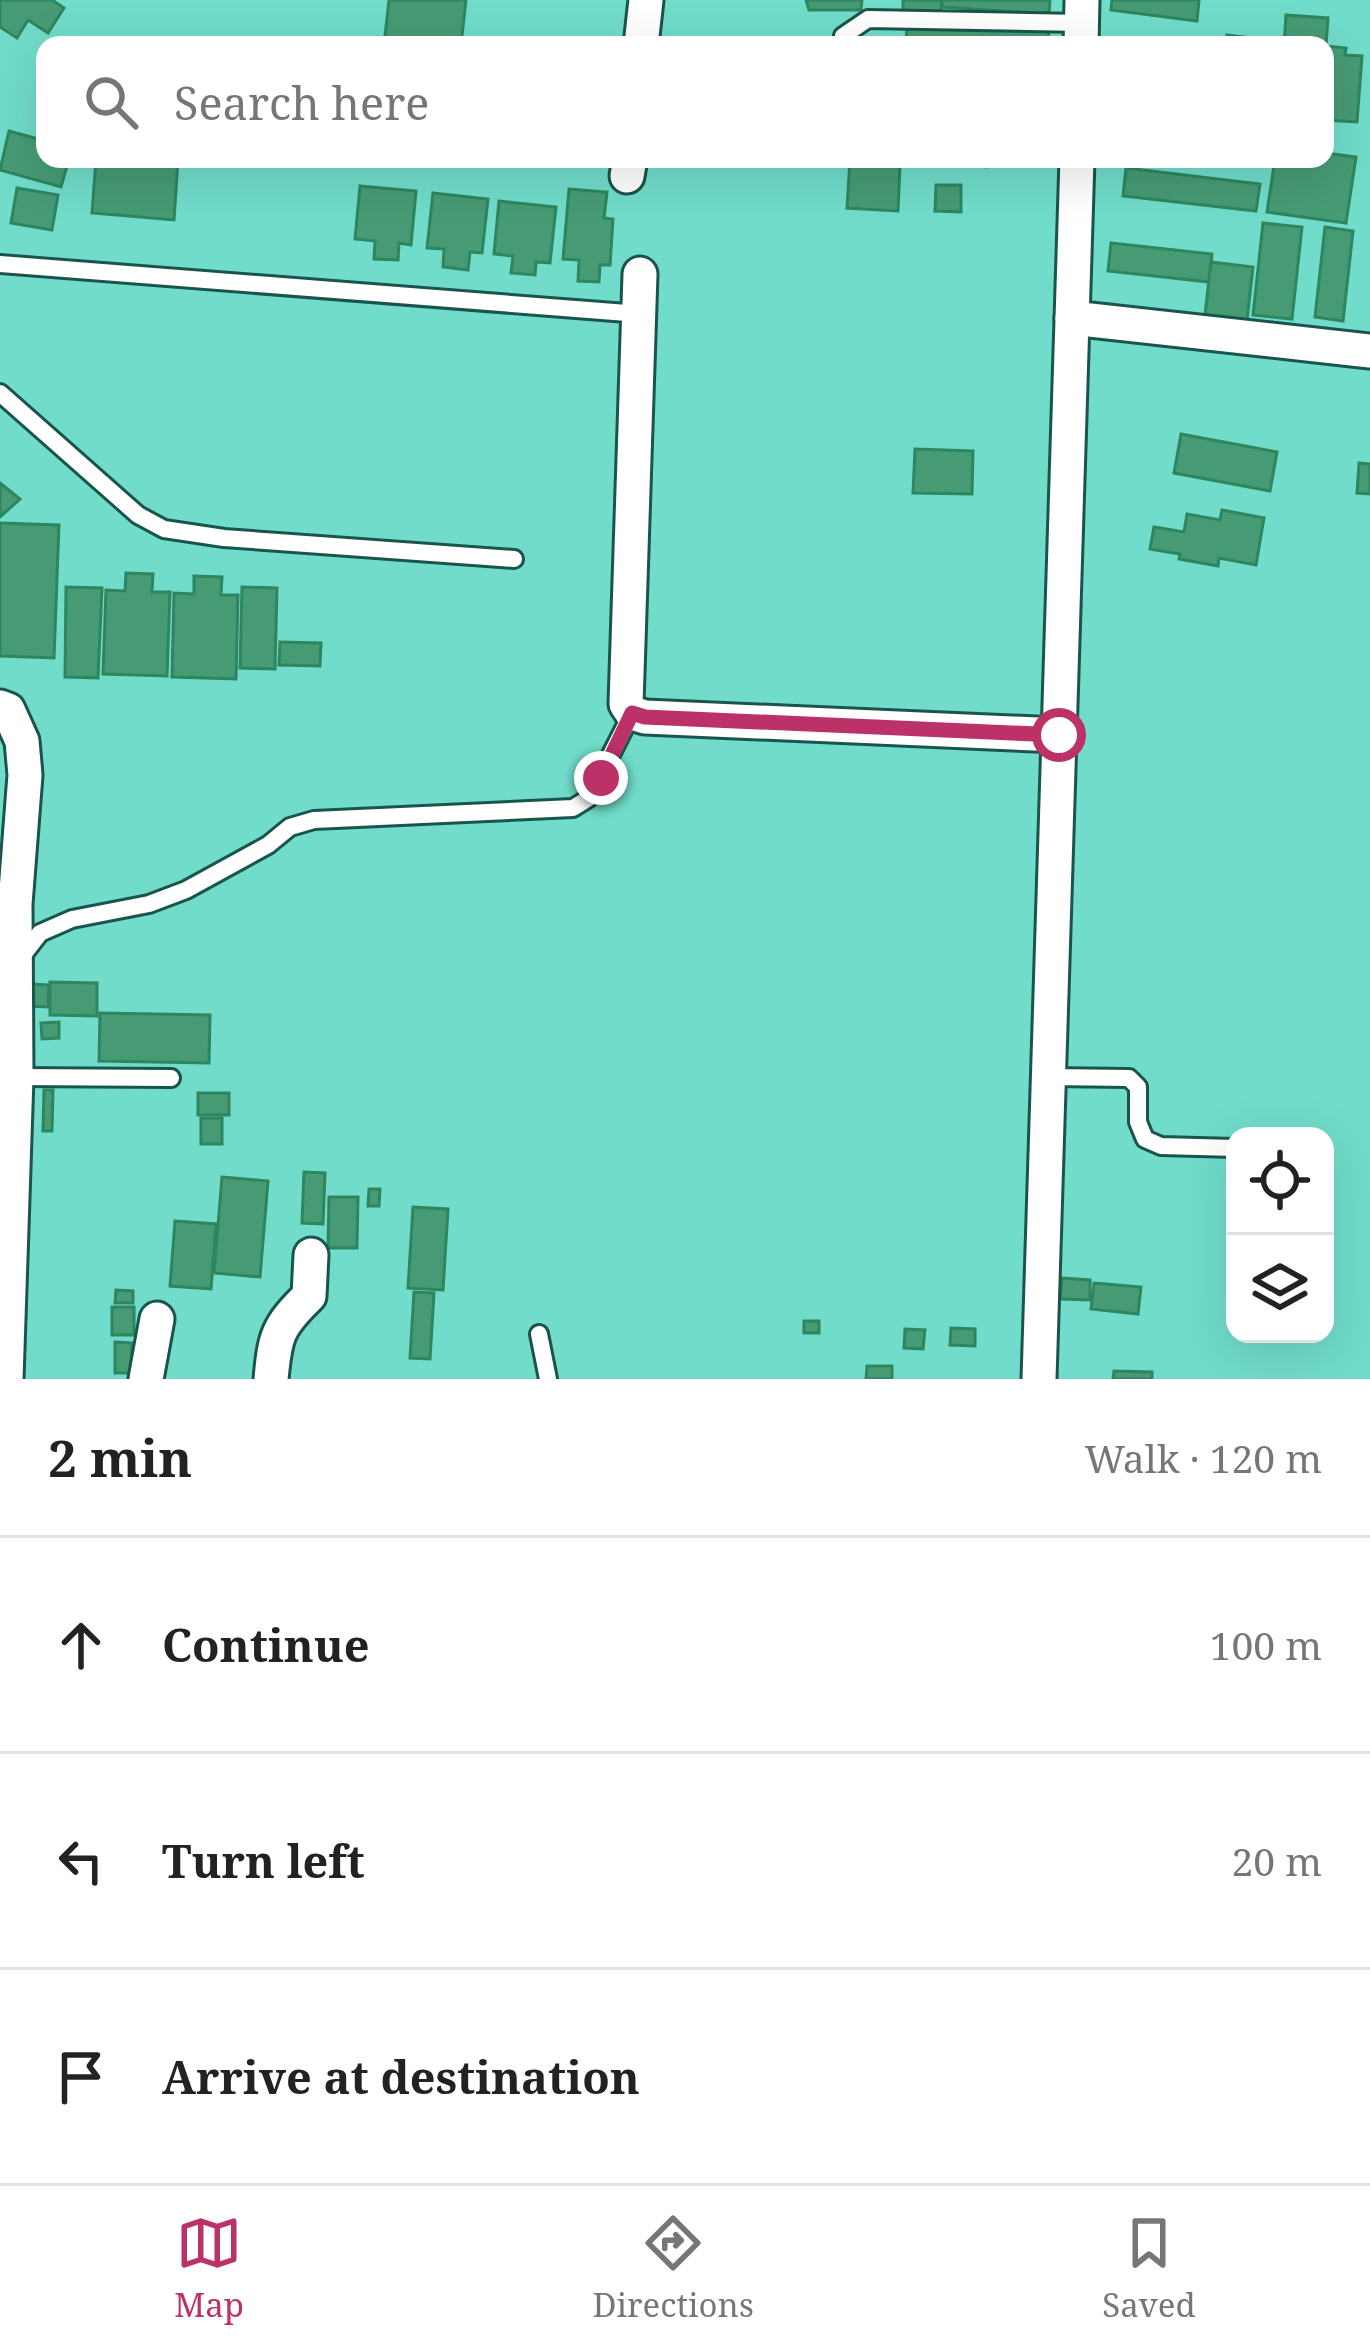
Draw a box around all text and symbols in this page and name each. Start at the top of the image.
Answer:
search box [36,36,1334,168]
icon: search [78,69,144,135]
text: Search here [174,72,429,133]
route start [1032,708,1086,762]
route end [574,751,628,805]
map controls [1226,1127,1334,1343]
button: locate [1226,1127,1334,1235]
button: layers [1226,1235,1334,1343]
text: 2 min [48,1422,192,1492]
text: Walk · 120 m [1085,1431,1322,1484]
icon: ahead [48,1612,114,1678]
text: Continue [162,1614,370,1675]
text: 100 m [1210,1618,1322,1671]
icon: left [48,1828,114,1894]
text: Turn left [162,1830,365,1891]
text: 20 m [1231,1834,1322,1887]
icon: arrive [48,2044,114,2110]
text: Arrive at destination [162,2046,640,2107]
tab: Map [174,2210,244,2327]
tab: Directions [592,2210,754,2327]
tab: Saved [1102,2210,1196,2327]

